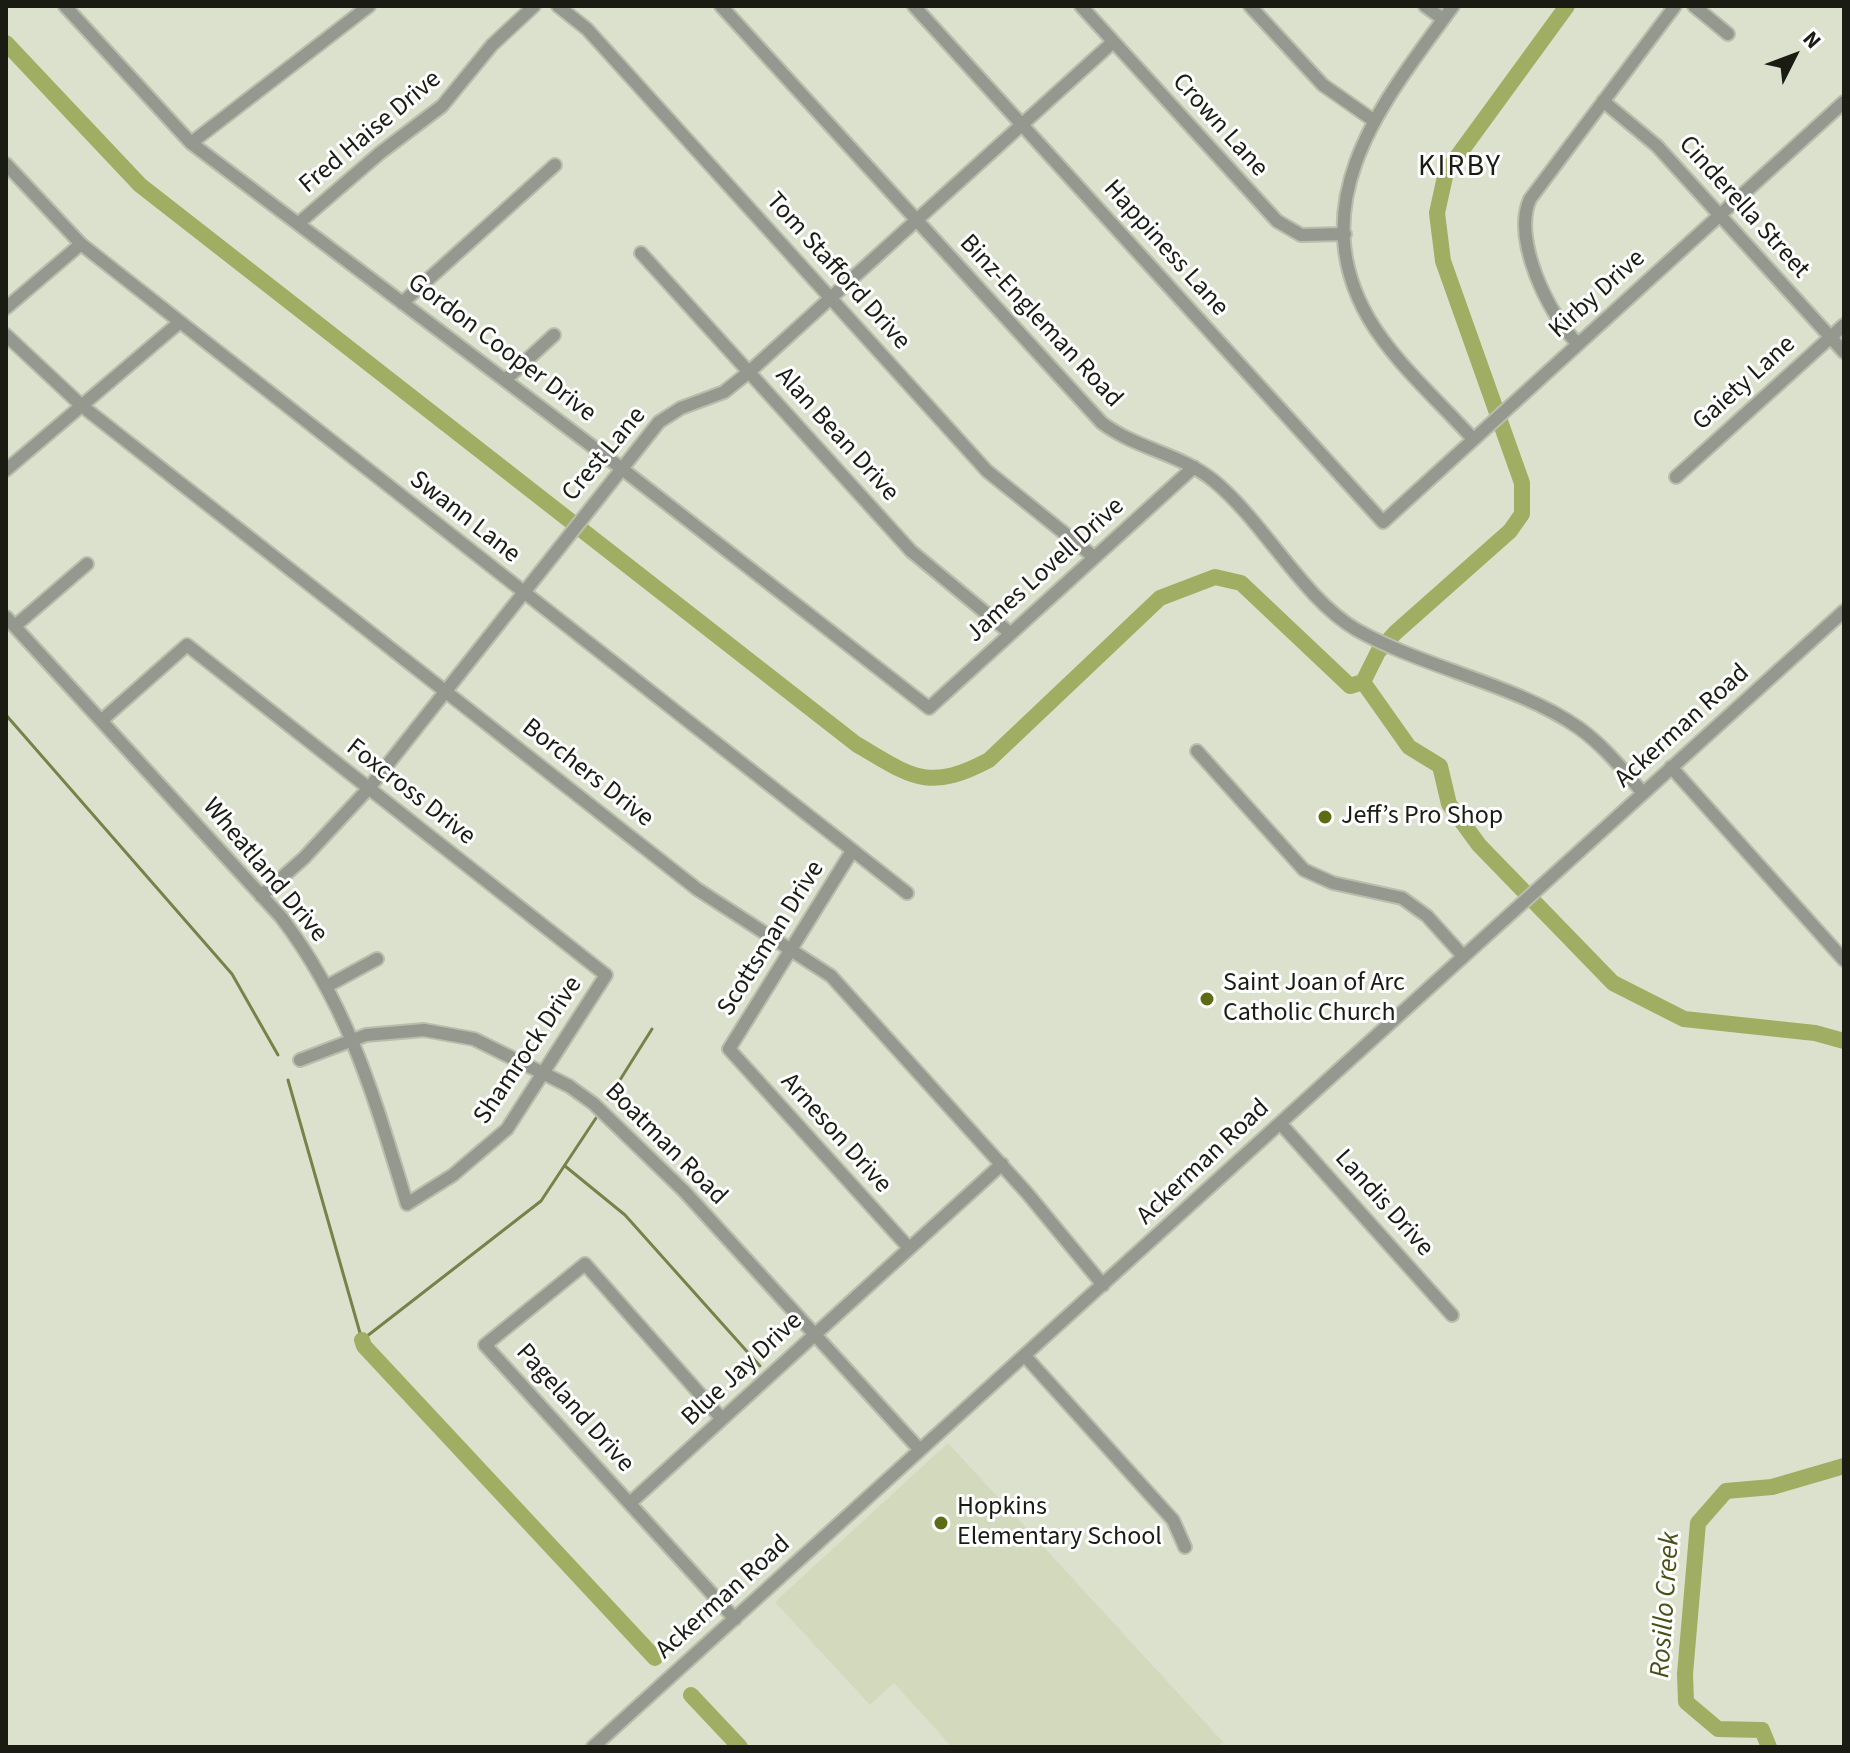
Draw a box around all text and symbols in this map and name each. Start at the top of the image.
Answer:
north arrow [1754,16,1834,96]
text: N [1795,24,1829,56]
street label: Fred Haise Drive [294,65,448,201]
street label: Crown Lane [1164,68,1274,184]
street label: Cinderella Street [1671,130,1815,286]
district label: KIRBY [1418,150,1502,186]
street label: Happiness Lane [1096,175,1234,323]
street label: Tom Stafford Drive [758,187,916,357]
street label: Binz-Engleman Road [952,229,1128,415]
street label: Kirby Drive [1544,244,1652,346]
street label: Gordon Cooper Drive [401,268,601,430]
street label: Gaiety Lane [1687,330,1803,438]
street label: Alan Bean Drive [768,361,904,509]
street label: Crest Lane [556,401,654,509]
street label: Swann Lane [402,465,526,571]
street label: James Lovell Drive [960,492,1132,650]
street label: Ackerman Road [1609,658,1757,796]
street label: Borchers Drive [515,713,659,835]
street label: Foxcross Drive [339,733,481,853]
street label: Wheatland Drive [195,793,333,949]
place label: Jeff’s Pro Shop [1341,801,1503,833]
marker: Jeff’s Pro Shop [1316,808,1334,826]
street label: Scottsman Drive [712,856,832,1022]
place label: Saint Joan of Arc Catholic Church [1223,968,1405,1030]
street label: Shamrock Drive [468,971,590,1131]
marker: Saint Joan of Arc Catholic Church [1198,990,1216,1008]
street label: Arneson Drive [773,1067,897,1201]
street label: Boatman Road [597,1077,733,1213]
street label: Ackerman Road [1131,1094,1277,1232]
street label: Landis Drive [1327,1144,1439,1264]
street label: Blue Jay Drive [676,1306,810,1434]
street label: Pageland Drive [508,1338,640,1480]
place label: Hopkins Elementary School [957,1492,1162,1554]
marker: Hopkins Elementary School [932,1514,950,1532]
street label: Ackerman Road [650,1529,798,1667]
water label: Rosillo Creek [1645,1531,1689,1679]

